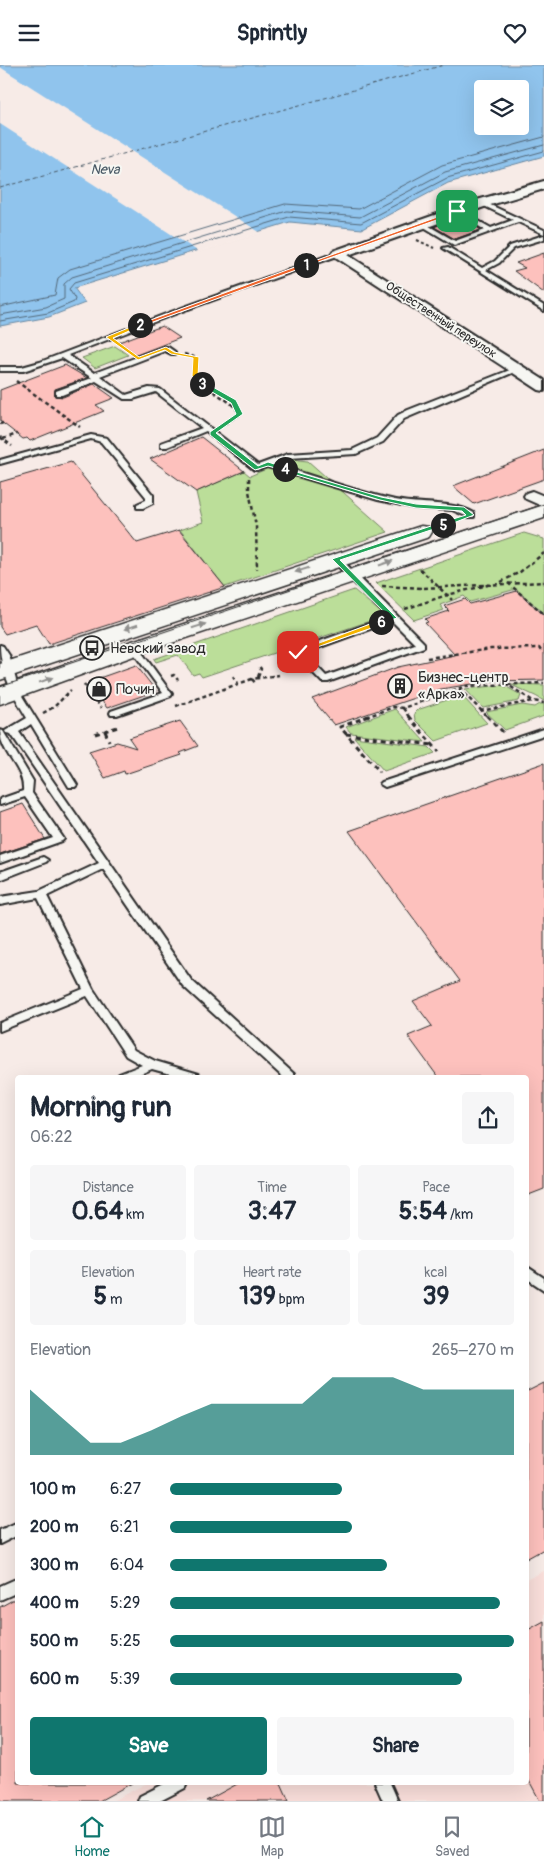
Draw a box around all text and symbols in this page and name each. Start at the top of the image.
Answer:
icon: menu [15,19,43,47]
text: Sprintly [237,19,307,47]
icon: heart [501,19,529,47]
map controls [474,80,529,135]
button: layers [474,80,529,135]
water label: Neva [90,161,121,178]
pin [436,190,478,232]
icon: arrive [443,197,471,225]
pin: 1 [294,253,318,277]
text: 1 [304,257,309,274]
street label: Общественный переулок [383,278,499,362]
pin: 2 [128,313,152,337]
text: 2 [137,317,144,334]
pin: 3 [190,371,214,397]
text: 3 [199,376,206,393]
pin: 4 [272,457,298,481]
text: 4 [281,461,290,478]
pin: 5 [430,513,456,537]
text: 5 [440,517,447,534]
one-way arrow [379,559,394,566]
one-way arrow [294,566,309,574]
pin: 6 [368,609,394,635]
text: 6 [377,614,386,631]
one-way arrow [192,622,207,629]
one-way arrow [123,623,138,631]
pin [277,631,319,673]
bus stop icon: Невский завод [79,635,105,661]
icon: check [284,638,312,666]
place label: Невский завод [110,639,205,658]
place label: Бизнес-центр «Арка» [418,668,509,704]
building icon: Бизнес-центр «Арка» [387,673,413,699]
one-way arrow [39,675,53,683]
shop icon: Почин [86,676,112,702]
place label: Почин [116,680,155,699]
text: Morning run [30,1090,172,1125]
button: share [462,1092,514,1144]
text: 06:22 [30,1127,72,1147]
text: Distance [82,1179,134,1196]
text: Time [257,1179,287,1196]
text: Pace [422,1179,450,1196]
text: 0.64 [72,1196,123,1227]
text: 3:47 [248,1196,296,1227]
text: 5:54 [399,1196,447,1227]
text: km [123,1206,144,1223]
text: /km [447,1206,473,1223]
text: Elevation [81,1264,135,1281]
text: Heart rate [242,1264,302,1281]
text: kcal [425,1264,447,1281]
text: 5 [93,1281,107,1312]
text: 139 [239,1281,276,1312]
text: 39 [423,1281,449,1312]
text: m [107,1291,123,1308]
text: bpm [276,1291,305,1308]
text: Elevation [30,1340,91,1360]
text: 265–270 m [432,1340,514,1360]
text: 100 m [30,1479,76,1499]
text: 6:27 [110,1479,141,1499]
text: 200 m [30,1517,78,1537]
text: 6:21 [110,1517,139,1537]
text: 300 m [30,1555,78,1575]
text: 6:04 [110,1555,144,1575]
text: 400 m [30,1593,79,1613]
text: 5:29 [110,1593,140,1613]
text: 500 m [30,1631,78,1651]
text: 5:25 [110,1631,141,1651]
text: 600 m [30,1669,79,1689]
text: 5:39 [110,1669,140,1689]
button: Save [30,1717,267,1775]
button: Share [277,1717,514,1775]
tab: Home [74,1813,110,1860]
tab: Map [258,1813,286,1860]
tab: Saved [435,1813,470,1860]

